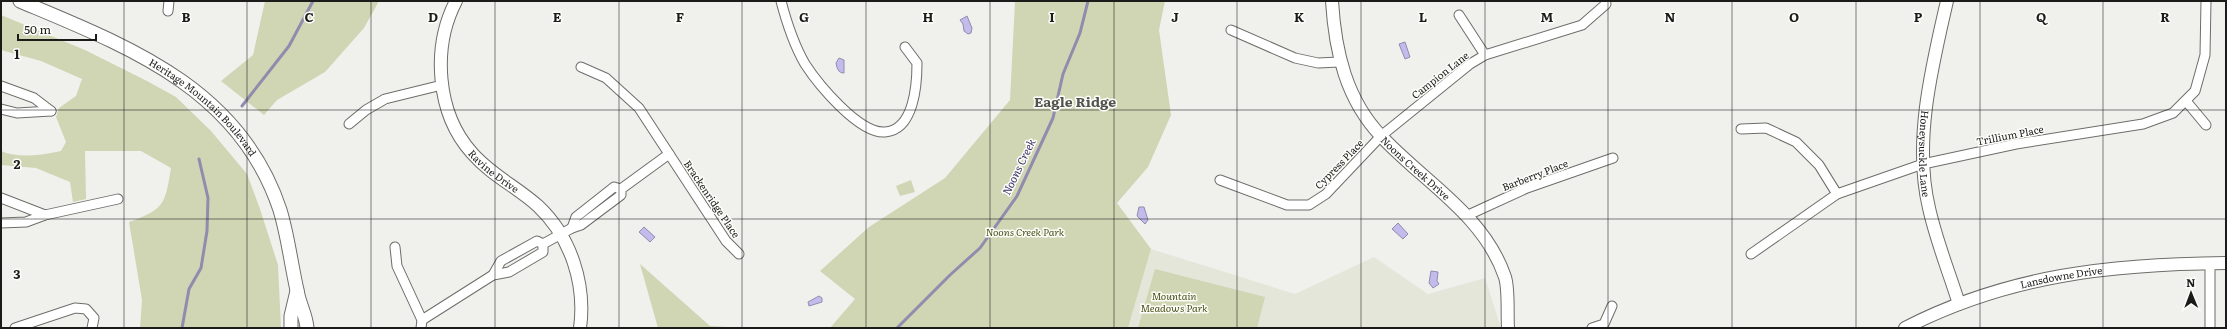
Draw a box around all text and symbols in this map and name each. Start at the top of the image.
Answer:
text: B [182,7,191,26]
text: C [304,7,314,26]
text: D [428,7,438,26]
text: E [553,7,562,26]
text: F [676,7,684,26]
text: G [799,7,809,26]
text: H [923,7,934,26]
text: I [1049,7,1055,26]
text: J [1171,7,1179,26]
text: K [1294,7,1305,26]
text: L [1419,7,1427,26]
text: M [1541,7,1554,26]
text: N [1665,7,1676,26]
text: O [1789,7,1799,26]
text: P [1914,7,1923,26]
text: Q [2036,7,2048,26]
text: R [2160,7,2170,26]
scale bar [18,16,96,42]
text: 50 m [24,20,51,38]
text: 1 [14,44,20,63]
street label: Campion Lane [1408,47,1472,102]
street label: Heritage Mountain Boulevard [146,54,261,159]
district label: Eagle Ridge [1034,91,1116,111]
street label: Honeysuckle Lane [1916,110,1935,198]
street label: Trillium Place [1975,121,2045,148]
street label: Noons Creek Drive [1378,132,1454,203]
street label: Cypress Place [1311,135,1366,192]
water label: Noons Creek [998,136,1039,197]
street label: Ravine Drive [465,146,522,196]
text: 2 [14,154,21,173]
street label: Barberry Place [1500,155,1570,194]
street label: Brackenridge Place [681,157,744,241]
park label: Noons Creek Park [986,224,1065,239]
street label: Lansdowne Drive [2018,262,2103,292]
text: 3 [13,264,21,283]
north arrow [2171,273,2211,313]
text: N [2186,274,2196,290]
park label: Mountain Meadows Park [1141,288,1208,315]

